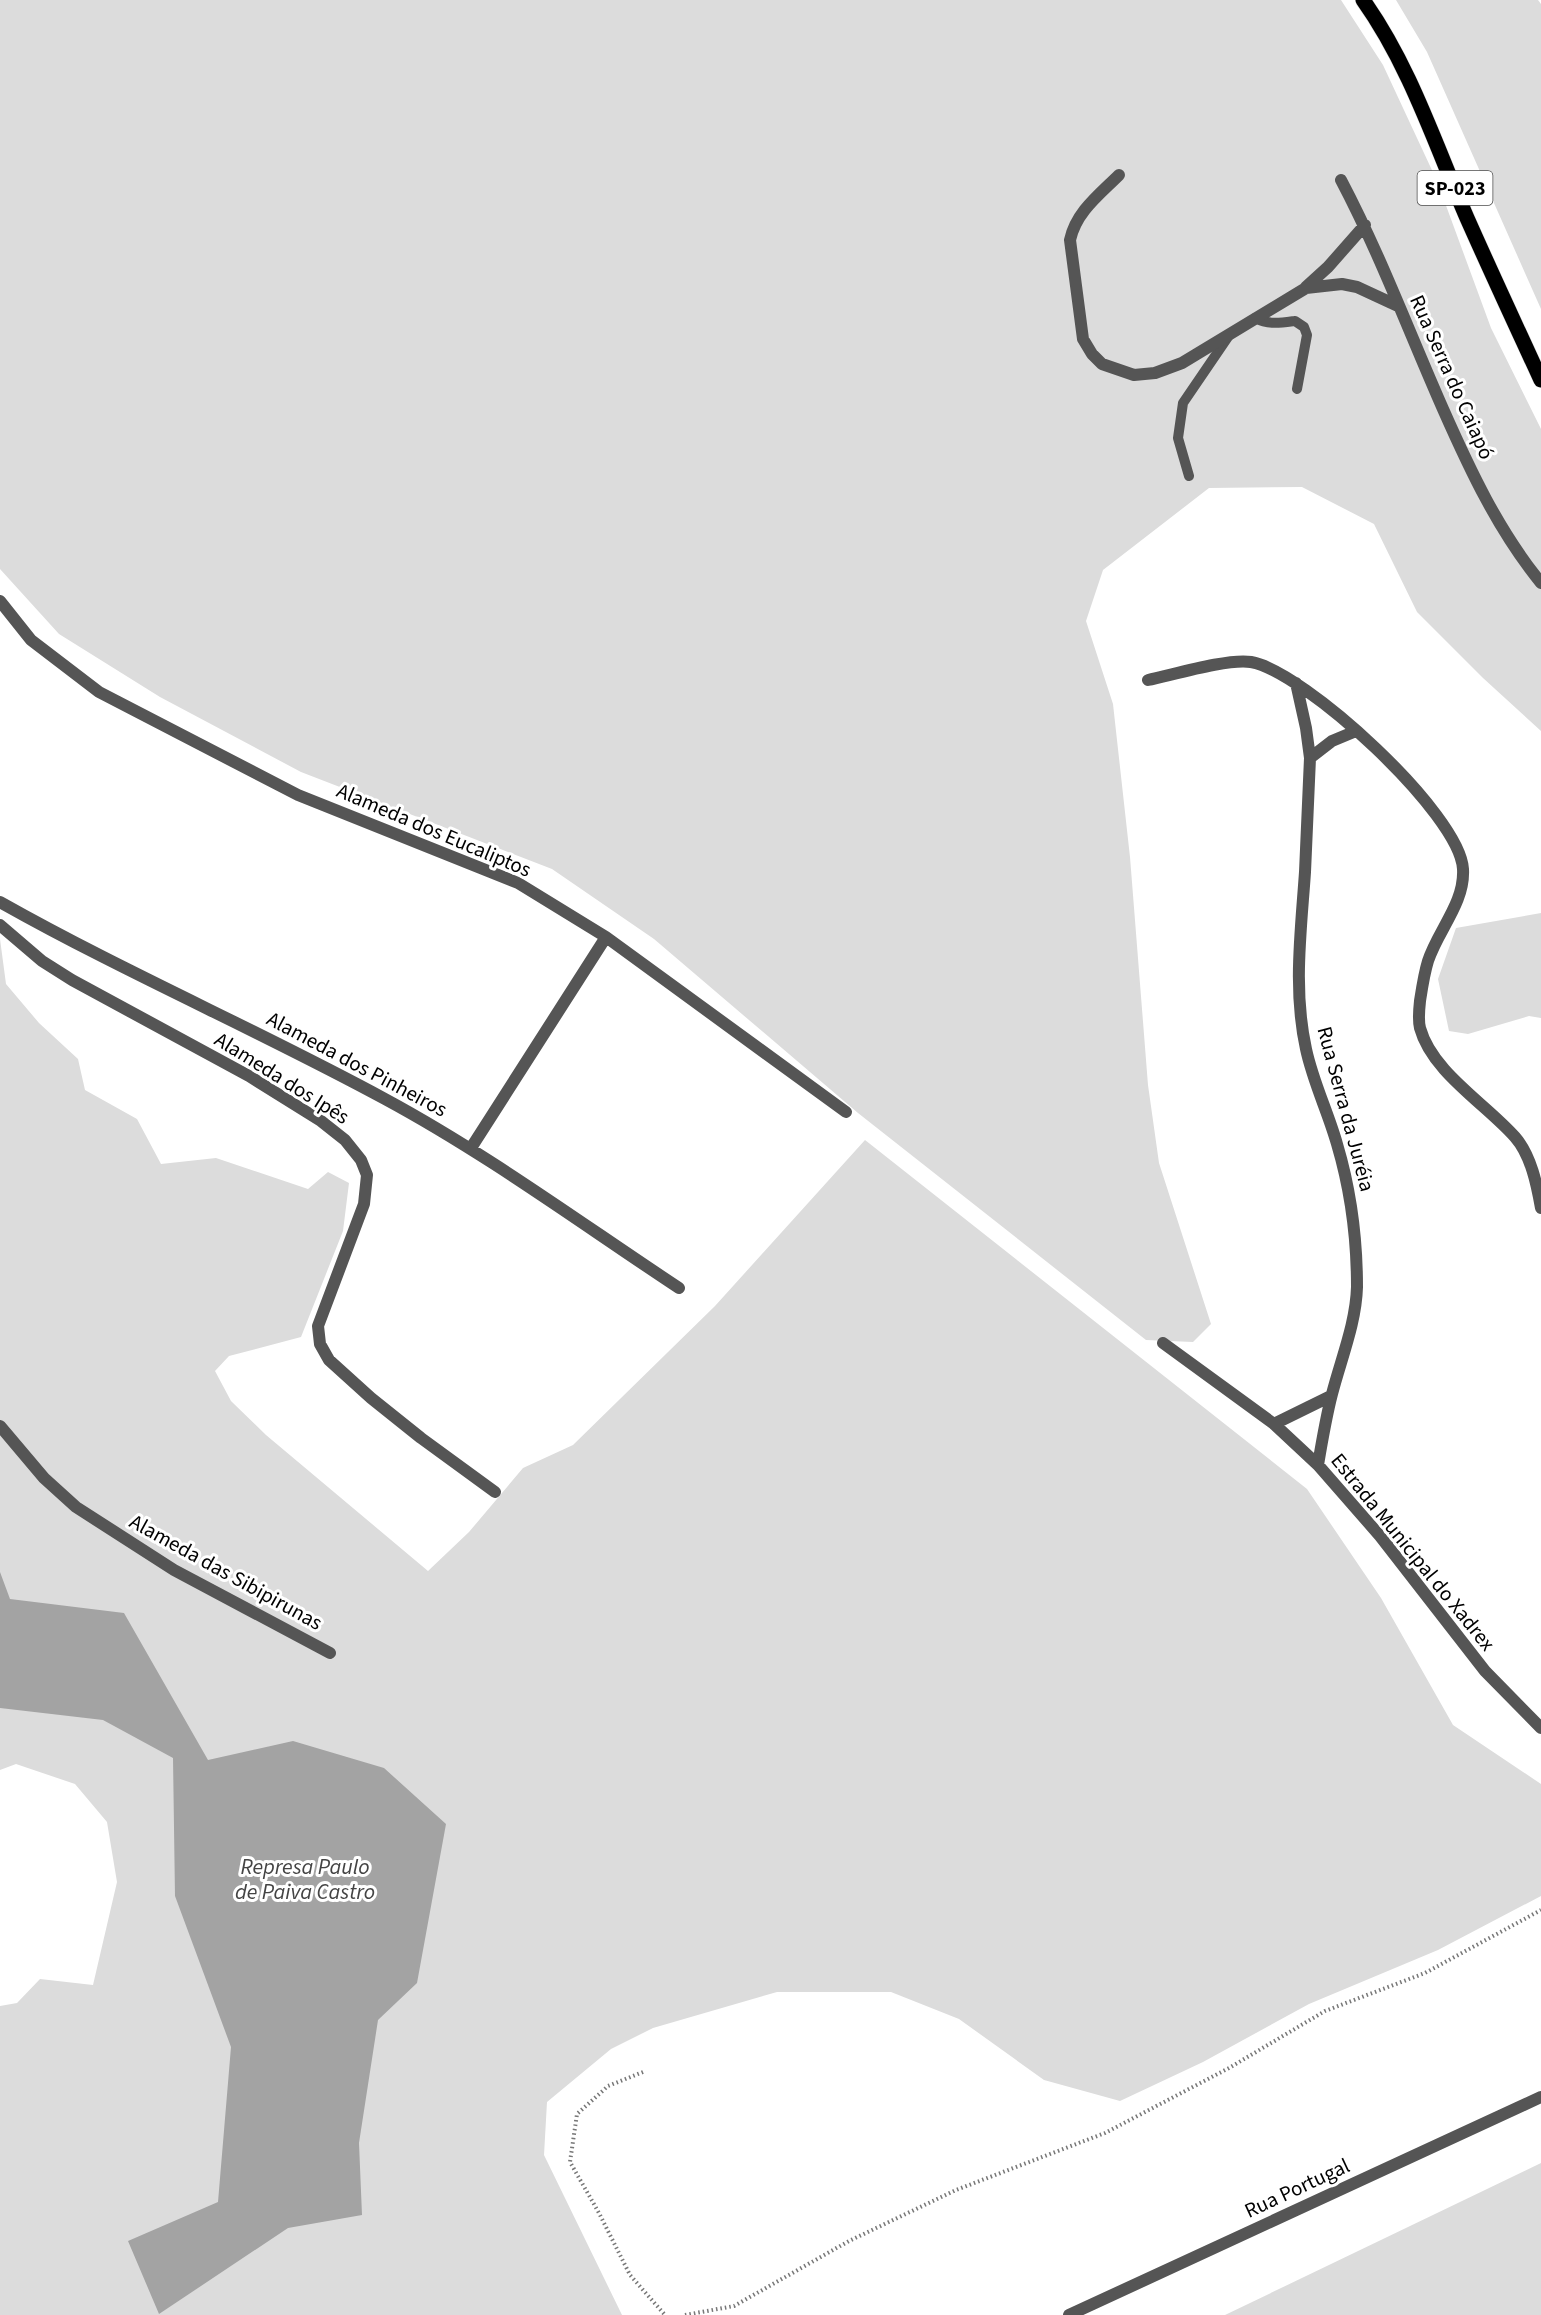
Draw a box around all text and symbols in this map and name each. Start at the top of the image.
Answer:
road number: SP-023 [1418,171,1492,205]
street label: Rua Serra do Caiapó [1402,290,1502,464]
street label: Alameda dos Eucaliptos [332,775,536,885]
street label: Alameda dos Pinheiros [262,1004,453,1124]
street label: Rua Serra da Juréia [1310,1023,1382,1195]
street label: Alameda dos Ipês [209,1024,355,1132]
street label: Estrada Municipal do Xadrex [1324,1447,1503,1658]
street label: Alameda das Sibipirunas [124,1506,328,1638]
water label: Represa Paulo de Paiva Castro [235,1851,375,1908]
street label: Rua Portugal [1239,2151,1355,2225]

